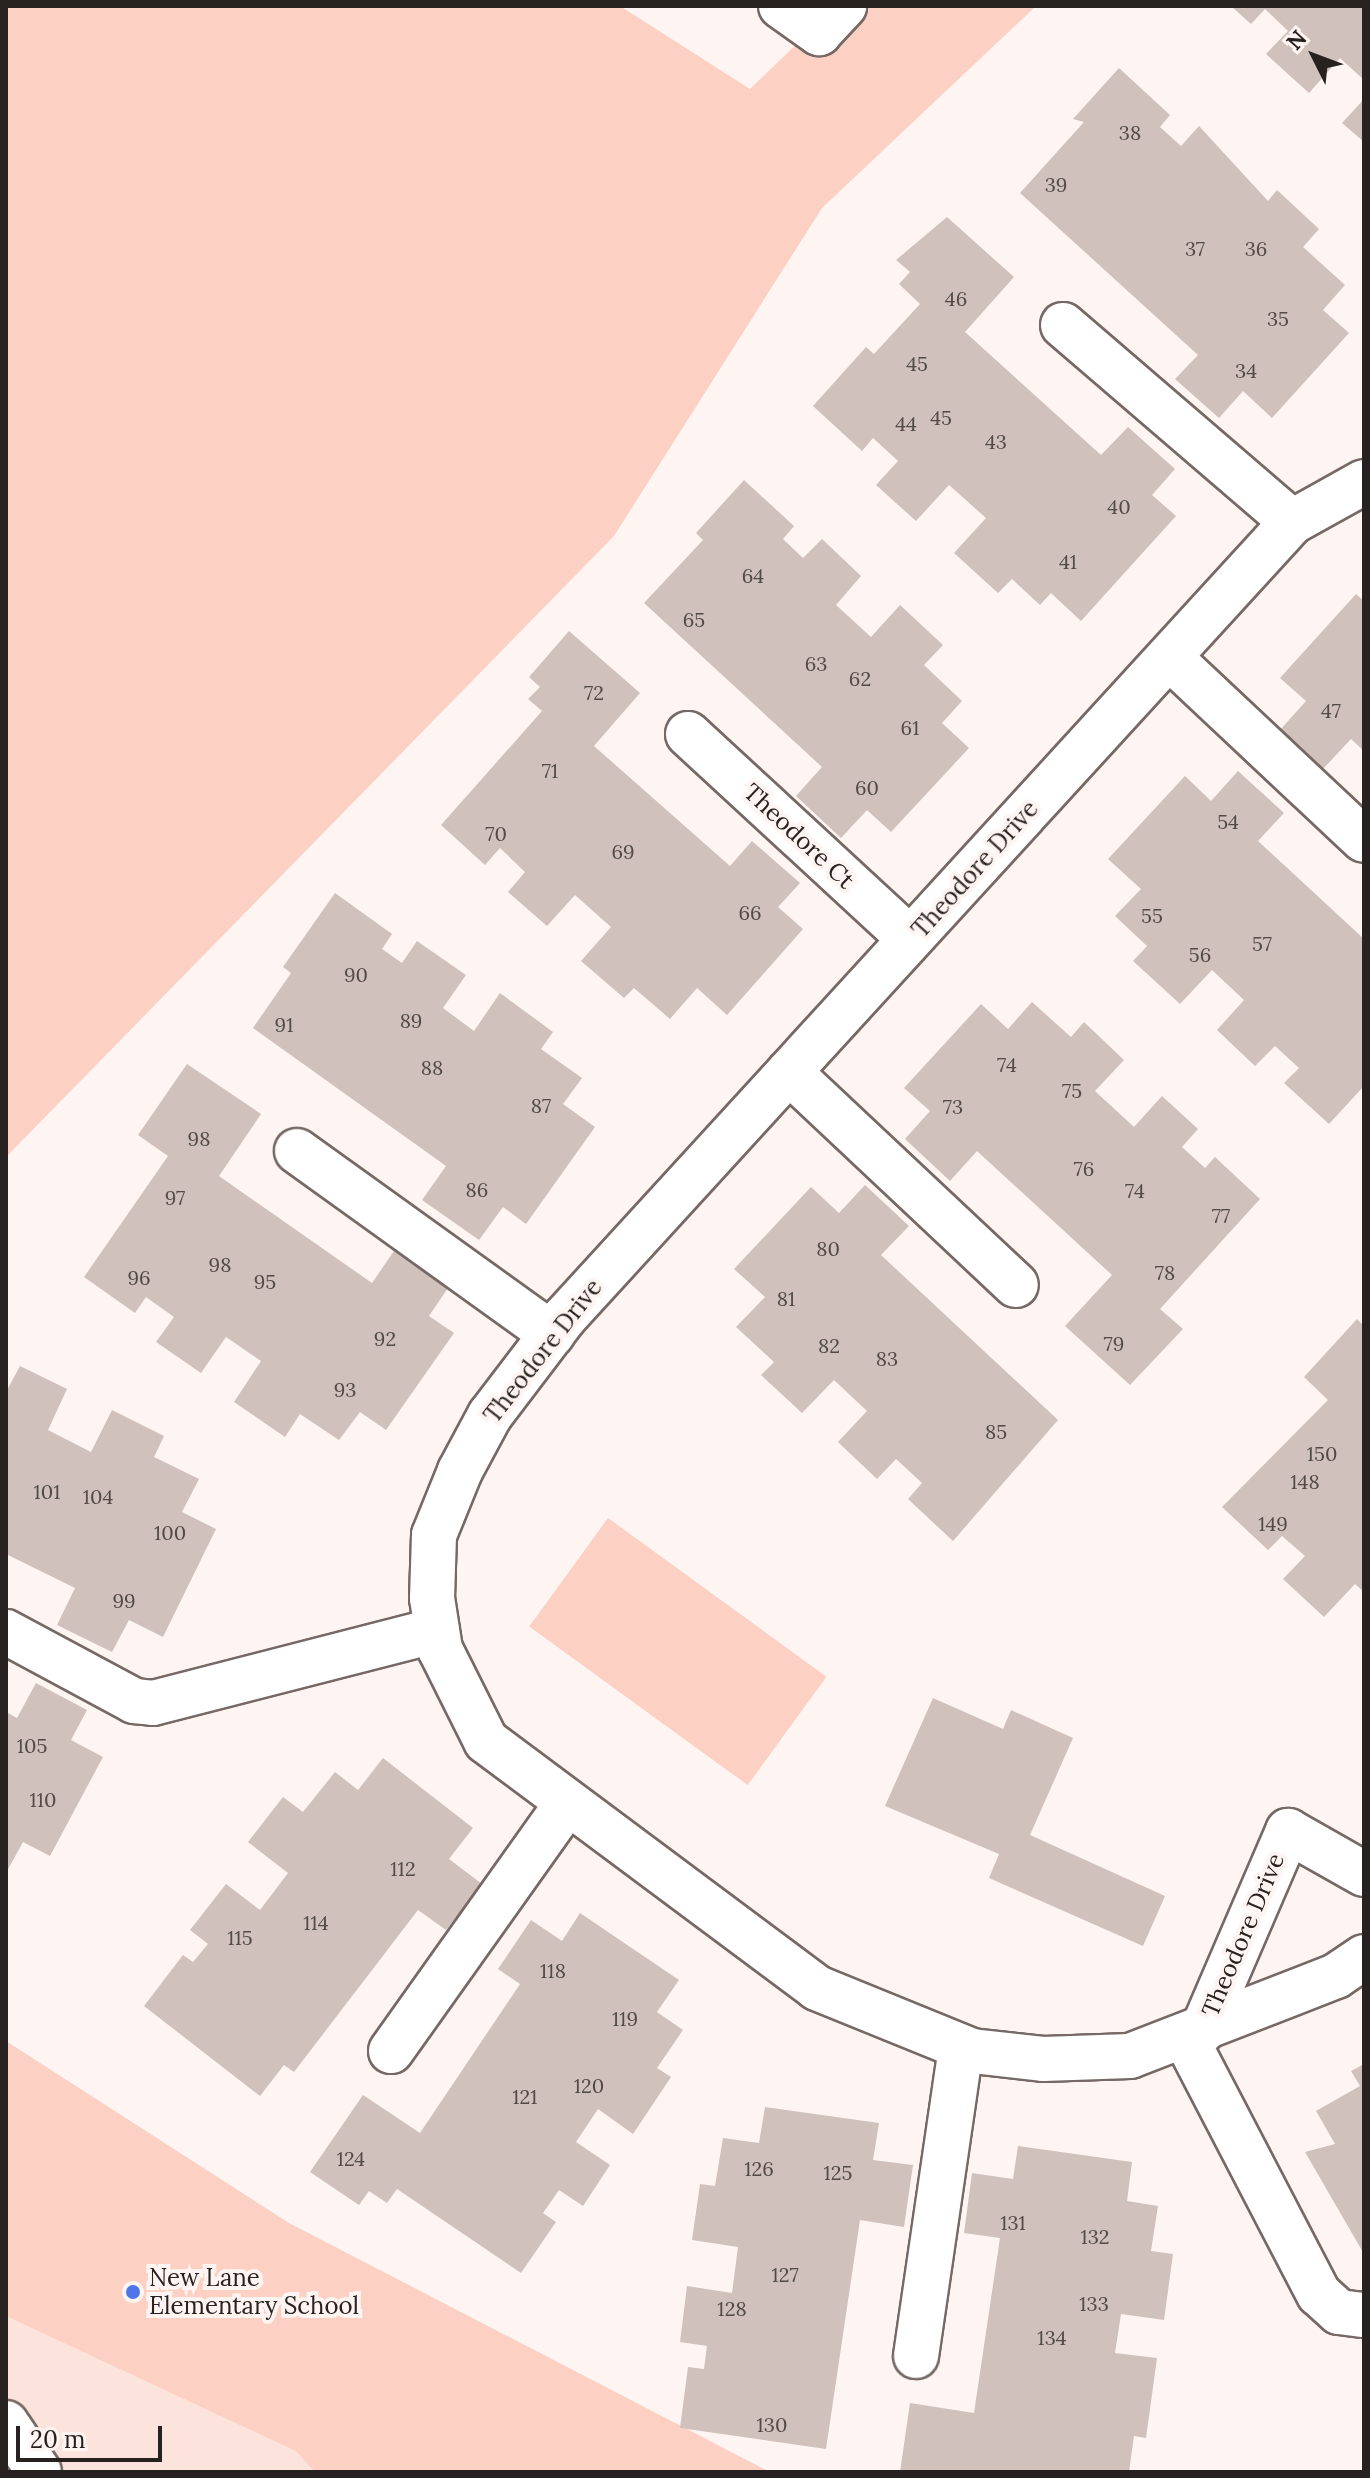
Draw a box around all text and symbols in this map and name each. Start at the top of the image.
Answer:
north arrow [1274,16,1354,96]
text: N [1280,24,1312,56]
house number: 38 [1119,120,1141,144]
house number: 39 [1045,172,1067,196]
house number: 37 [1185,236,1205,260]
house number: 36 [1245,236,1267,260]
house number: 46 [945,286,967,310]
house number: 35 [1267,306,1289,330]
house number: 45 [906,351,928,375]
house number: 34 [1235,358,1257,382]
house number: 45 [930,405,952,429]
house number: 44 [895,411,917,435]
house number: 43 [985,429,1007,453]
house number: 40 [1107,494,1131,518]
house number: 41 [1059,549,1077,573]
house number: 64 [742,563,764,587]
house number: 65 [683,607,705,631]
house number: 63 [805,651,827,675]
house number: 62 [849,666,871,690]
house number: 72 [584,680,604,704]
house number: 47 [1321,698,1341,722]
house number: 61 [901,715,919,739]
house number: 71 [542,758,558,782]
house number: 60 [855,775,879,799]
street label: Theodore Ct [738,778,860,894]
street label: Theodore Drive [906,794,1044,944]
house number: 54 [1217,809,1239,833]
house number: 70 [485,821,507,845]
house number: 69 [611,839,635,863]
house number: 66 [738,900,762,924]
house number: 55 [1141,903,1163,927]
house number: 57 [1252,931,1272,955]
house number: 56 [1189,942,1211,966]
house number: 90 [344,962,368,986]
house number: 89 [400,1008,422,1032]
house number: 91 [275,1012,293,1036]
house number: 74 [997,1052,1017,1076]
house number: 88 [421,1055,443,1079]
house number: 75 [1062,1078,1082,1102]
house number: 87 [531,1093,551,1117]
house number: 73 [943,1094,963,1118]
house number: 98 [188,1126,210,1150]
house number: 76 [1074,1156,1094,1180]
house number: 86 [466,1177,488,1201]
house number: 74 [1125,1178,1145,1202]
house number: 97 [165,1185,185,1209]
house number: 77 [1212,1203,1230,1227]
house number: 80 [816,1236,840,1260]
house number: 98 [209,1252,231,1276]
house number: 78 [1155,1260,1175,1284]
house number: 96 [127,1265,151,1289]
house number: 95 [254,1269,276,1293]
street label: Theodore Drive [478,1273,608,1429]
house number: 81 [777,1286,795,1310]
house number: 92 [374,1326,396,1350]
house number: 79 [1104,1331,1124,1355]
house number: 82 [818,1333,840,1357]
house number: 83 [876,1346,898,1370]
house number: 93 [334,1377,356,1401]
house number: 85 [985,1419,1007,1443]
house number: 150 [1307,1441,1337,1465]
house number: 148 [1290,1469,1320,1493]
house number: 101 [34,1479,60,1503]
house number: 104 [83,1484,113,1508]
house number: 149 [1258,1511,1288,1535]
house number: 100 [154,1520,186,1544]
house number: 99 [112,1588,136,1612]
house number: 105 [17,1733,47,1757]
house number: 110 [30,1787,56,1811]
street label: Theodore Drive [1196,1849,1290,2021]
house number: 112 [390,1856,416,1880]
house number: 114 [303,1910,329,1934]
house number: 115 [227,1925,253,1949]
house number: 118 [540,1958,566,1982]
house number: 119 [612,2006,638,2030]
house number: 120 [574,2073,604,2097]
house number: 121 [512,2084,538,2108]
house number: 124 [337,2146,365,2170]
house number: 126 [744,2156,774,2180]
house number: 125 [824,2160,852,2184]
house number: 131 [1000,2210,1026,2234]
house number: 132 [1080,2224,1110,2248]
house number: 127 [771,2262,799,2286]
place label: New Lane Elementary School [149,2264,359,2320]
marker: New Lane Elementary School [124,2283,142,2301]
house number: 133 [1079,2291,1109,2315]
house number: 128 [717,2296,747,2320]
house number: 134 [1037,2325,1067,2349]
scale bar [20,2410,166,2460]
house number: 130 [757,2412,787,2436]
text: 20 m [30,2424,86,2455]

